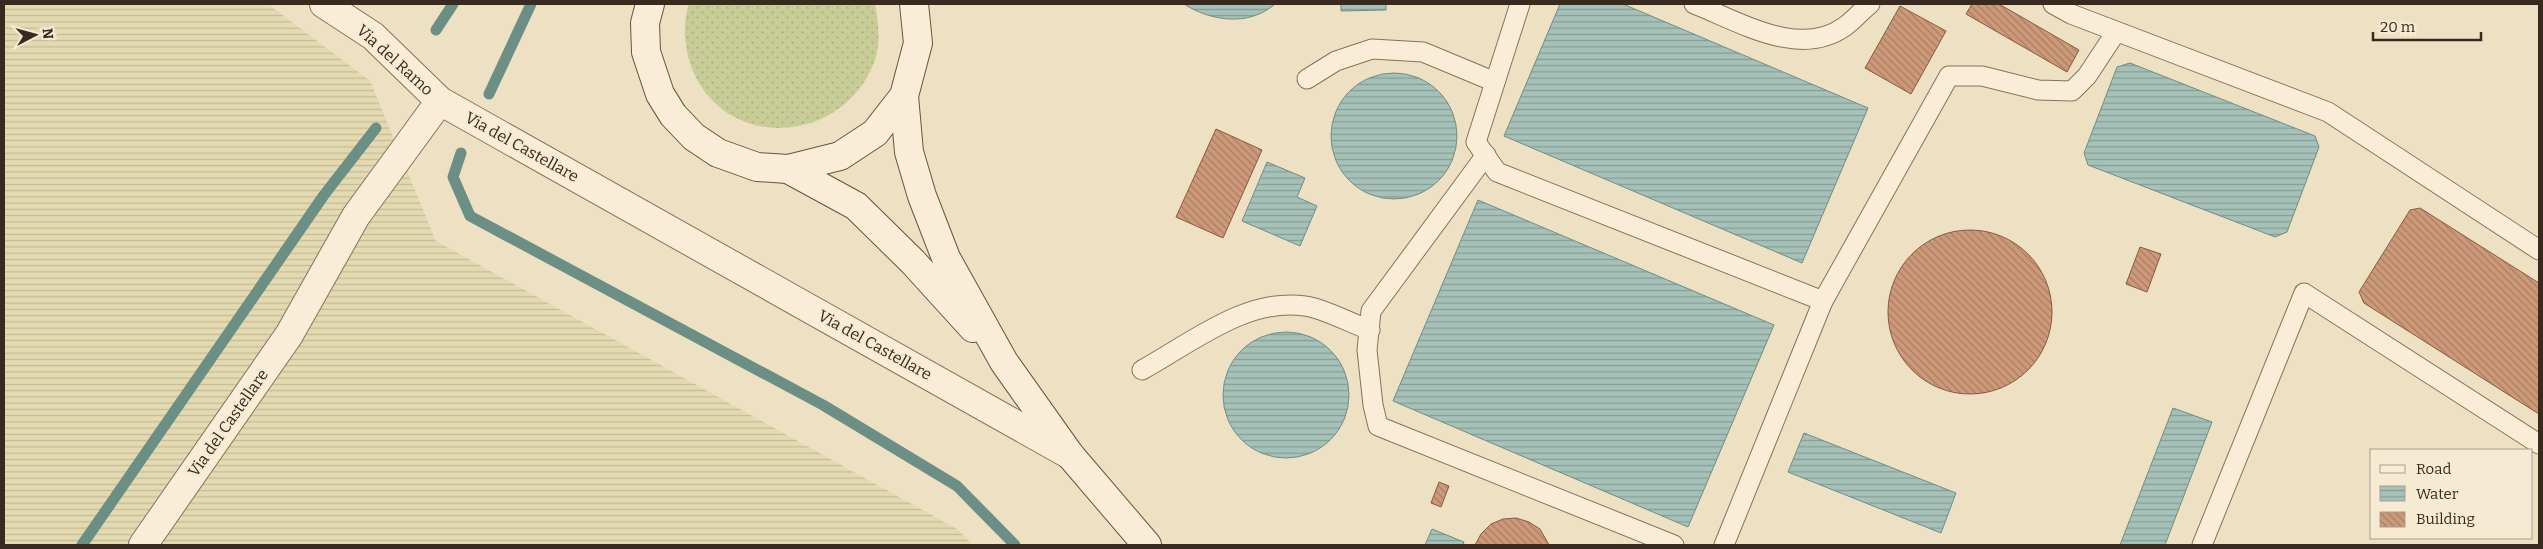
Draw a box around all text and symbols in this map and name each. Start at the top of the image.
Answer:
north arrow [10,10,60,60]
scale bar [2373,10,2480,42]
text: 20 m [2380,18,2416,36]
street label: Via del Ramo [353,21,437,99]
text: N [38,27,56,40]
street label: Via del Castellare [462,108,582,186]
street label: Via del Castellare [815,306,935,384]
street label: Via del Castellare [184,366,272,480]
legend [2370,449,2533,539]
text: Road [2416,460,2451,478]
text: Water [2416,485,2459,503]
text: Building [2416,510,2475,528]

